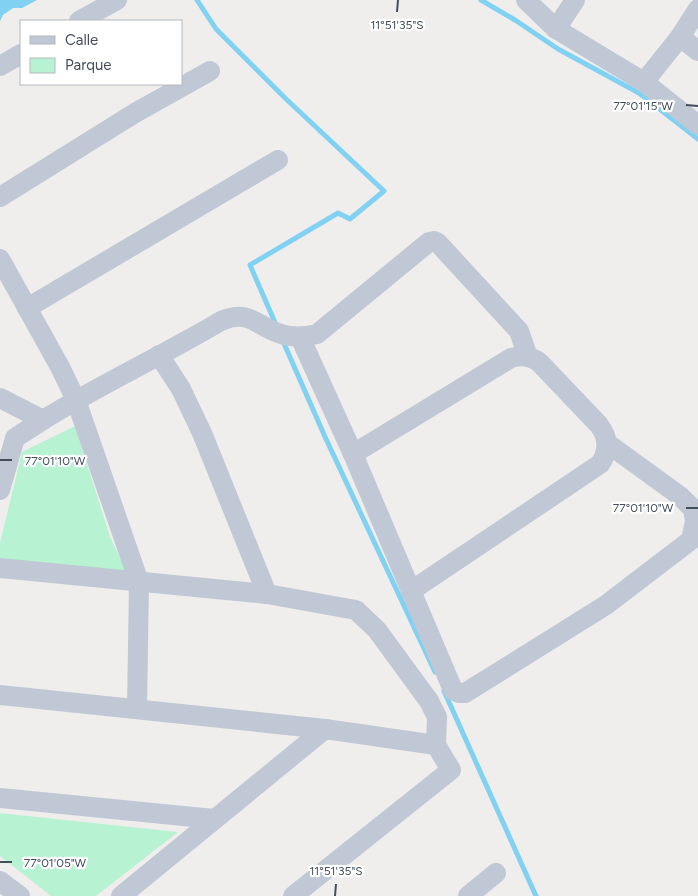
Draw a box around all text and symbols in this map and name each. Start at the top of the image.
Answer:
text: 11°51'35"S [370,18,424,32]
legend [20,20,182,85]
text: Calle [65,31,98,49]
text: Parque [65,56,112,74]
text: 77°01'15"W [613,99,673,113]
text: 77°01'10"W [25,454,86,468]
text: 77°01'10"W [613,501,674,515]
text: 77°01'05"W [24,856,87,870]
text: 11°51'35"S [309,864,363,878]

